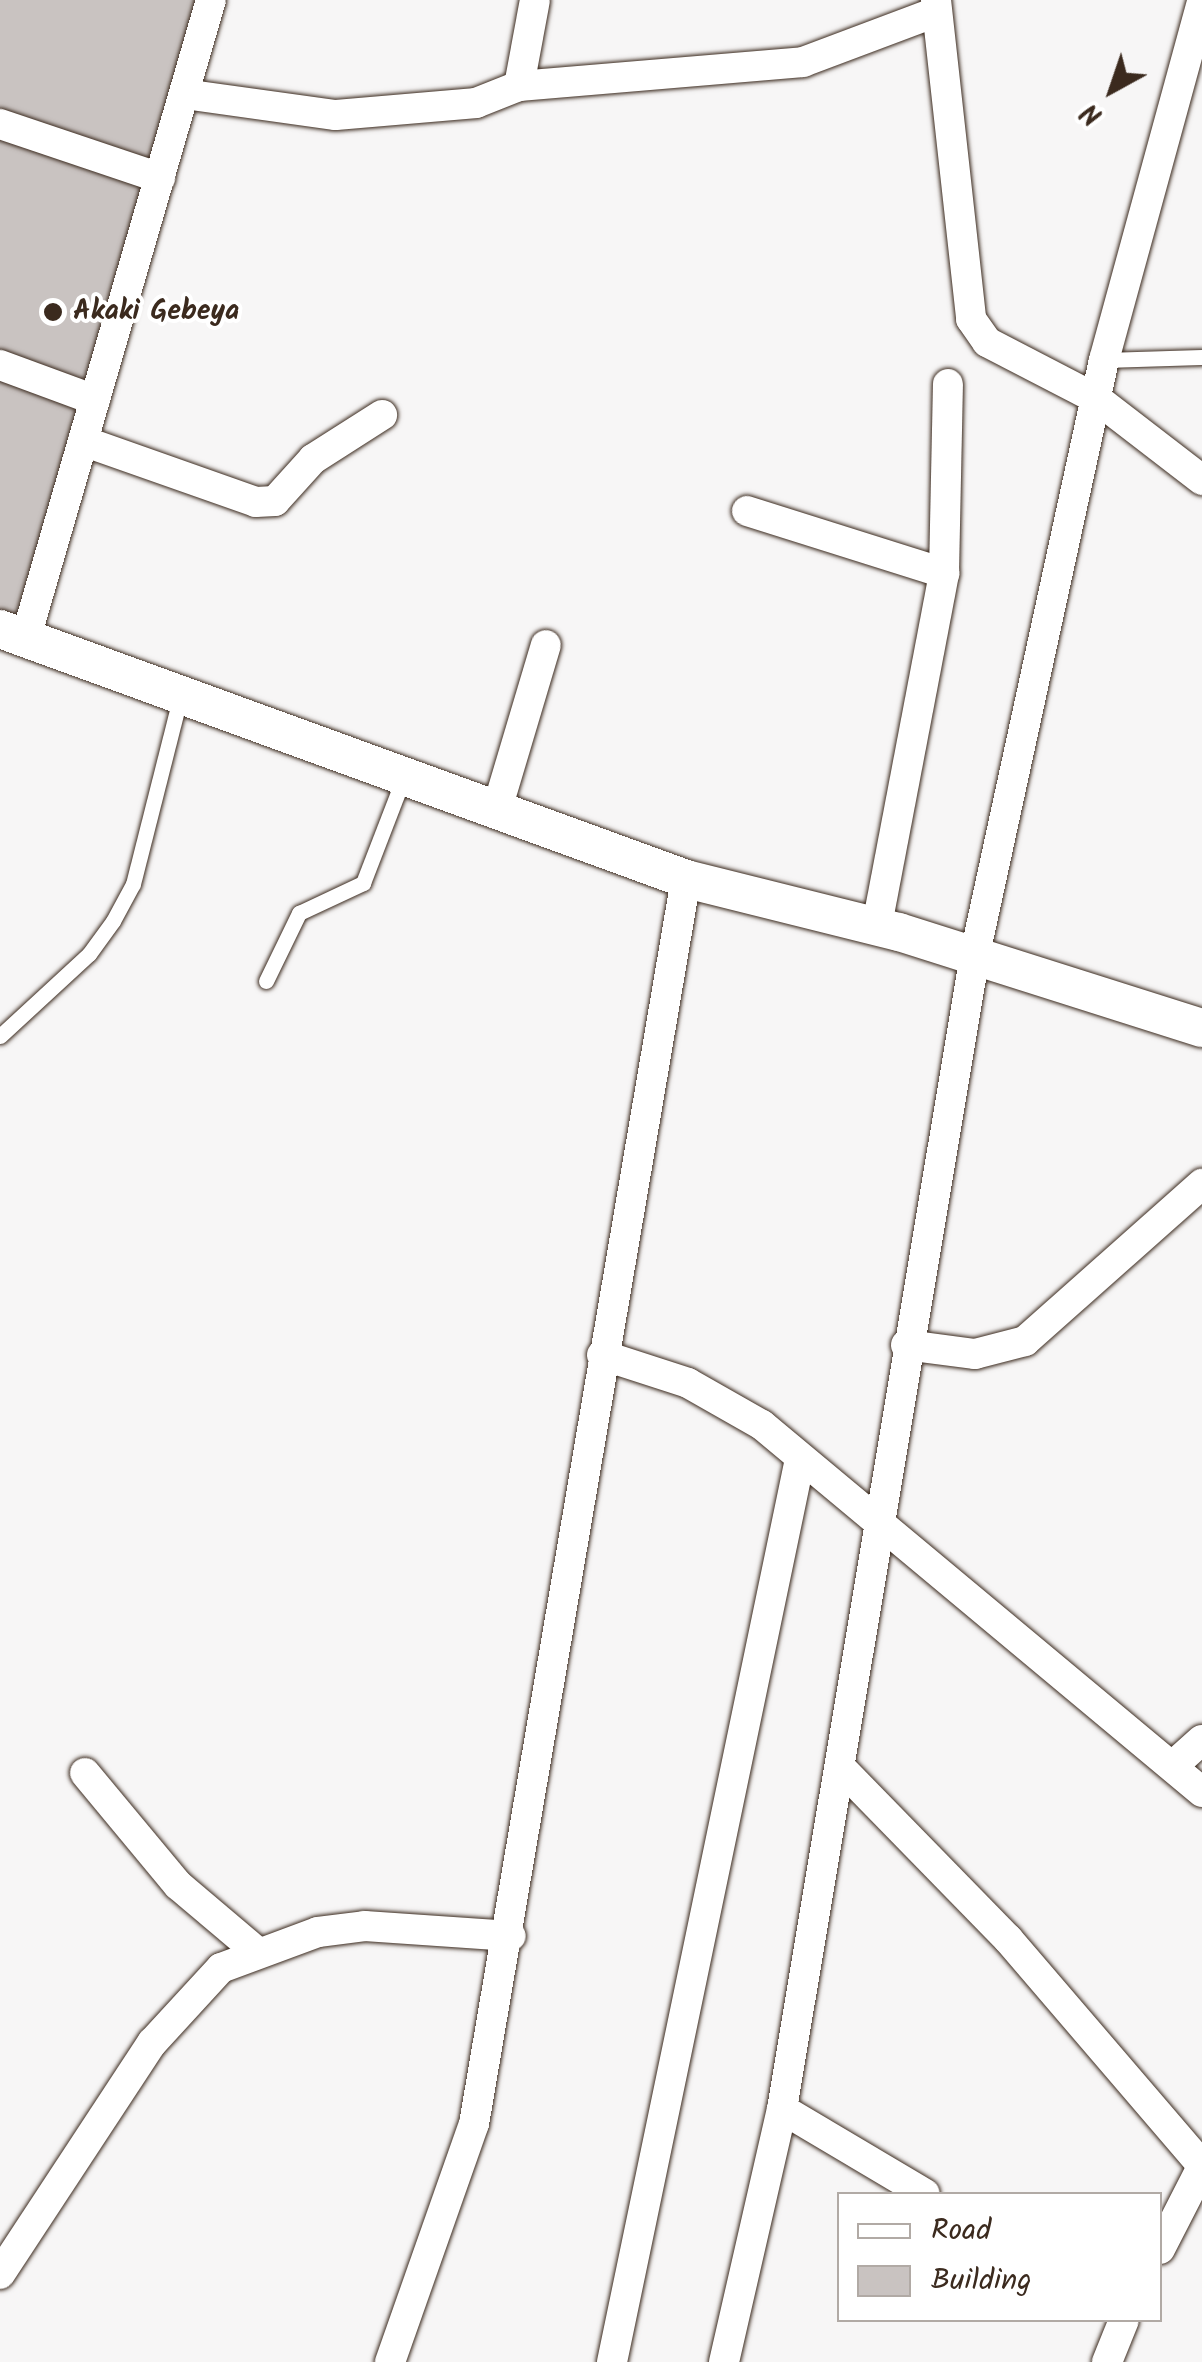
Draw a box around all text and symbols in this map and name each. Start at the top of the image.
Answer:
north arrow [1062,40,1162,140]
text: N [1071,90,1114,136]
place label: Akaki Gebeya [73,295,239,329]
marker: Akaki Gebeya [42,301,64,323]
legend [837,2192,1162,2322]
text: Road [931,2207,991,2255]
text: Building [931,2257,1031,2305]

